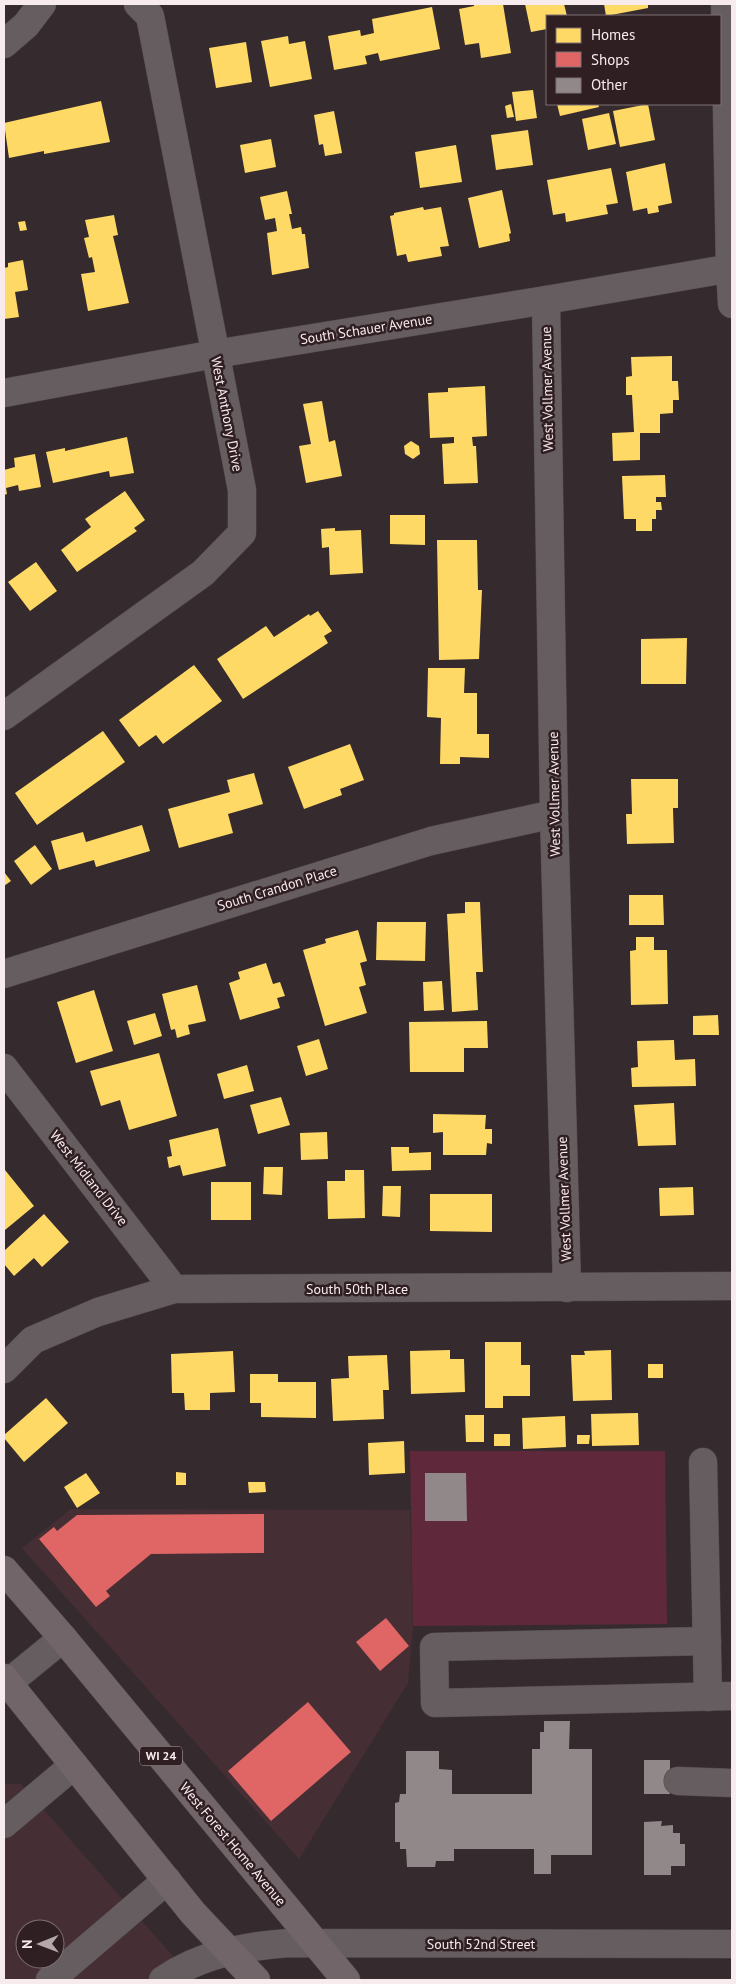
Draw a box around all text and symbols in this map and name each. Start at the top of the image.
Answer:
legend [546,15,721,105]
text: Homes [591,25,635,44]
text: Shops [591,50,630,69]
text: Other [591,75,627,94]
street label: South Schauer Avenue [299,310,433,348]
street label: West Vollmer Avenue [537,326,557,452]
street label: West Anthony Drive [207,355,247,473]
street label: West Vollmer Avenue [544,731,564,857]
street label: South Crandon Place [215,861,339,915]
street label: West Midland Drive [46,1127,132,1229]
street label: West Vollmer Avenue [553,1136,575,1262]
street label: South 50th Place [306,1280,408,1298]
road number: WI 24 [140,1746,182,1765]
street label: West Forest Home Avenue [176,1779,290,1909]
north arrow [15,1919,65,1969]
street label: South 52nd Street [427,1935,536,1953]
text: N [18,1939,36,1949]

